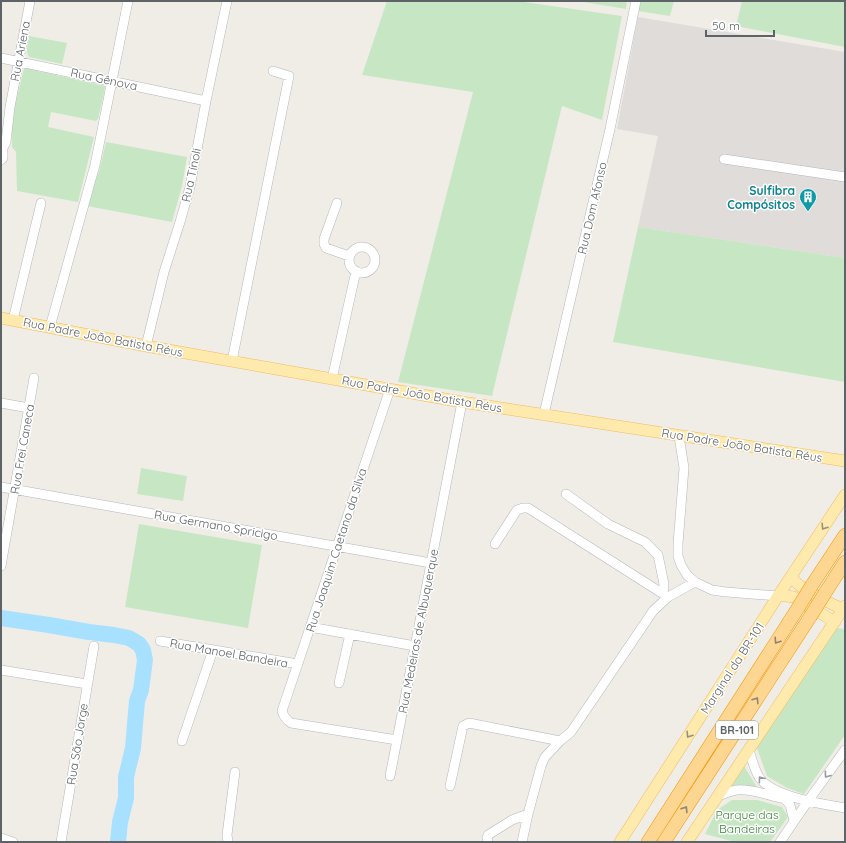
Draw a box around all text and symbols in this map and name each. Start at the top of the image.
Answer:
scale bar [706,12,774,38]
text: 50 m [712,18,740,33]
street label: Rua Ariena [7,20,33,82]
street label: Rua Gênova [69,65,139,93]
street label: Rua Tínoli [178,147,204,203]
street label: Rua Dom Afonso [574,160,610,256]
place label: Sulfibra Compósitos [727,183,795,212]
building icon: Sulfibra Compósitos [798,187,818,212]
street label: Rua Padre João Batista Réus [22,314,185,360]
street label: Rua Padre João Batista Réus [341,373,504,416]
street label: Rua Frei Caneca [7,403,37,495]
street label: Rua Padre João Batista Réus [661,425,824,465]
street label: Rua Joaquim Caetano da Silva [302,466,370,634]
street label: Rua Germano Spricigo [153,507,279,543]
one-way arrow [821,523,828,530]
street label: Rua Medeiros de Albuquerque [395,547,441,714]
street label: Marginal da BR-101 [697,620,767,716]
street label: Rua Manoel Bandeira [169,635,289,671]
one-way arrow [774,637,782,644]
one-way arrow [751,697,759,704]
street label: Rua São Jorge [63,702,91,786]
road number: BR-101 [716,721,758,739]
one-way arrow [686,731,694,738]
one-way arrow [824,771,831,778]
one-way arrow [759,776,766,783]
one-way arrow [680,806,688,813]
park label: Parque das Bandeiras [715,807,779,836]

